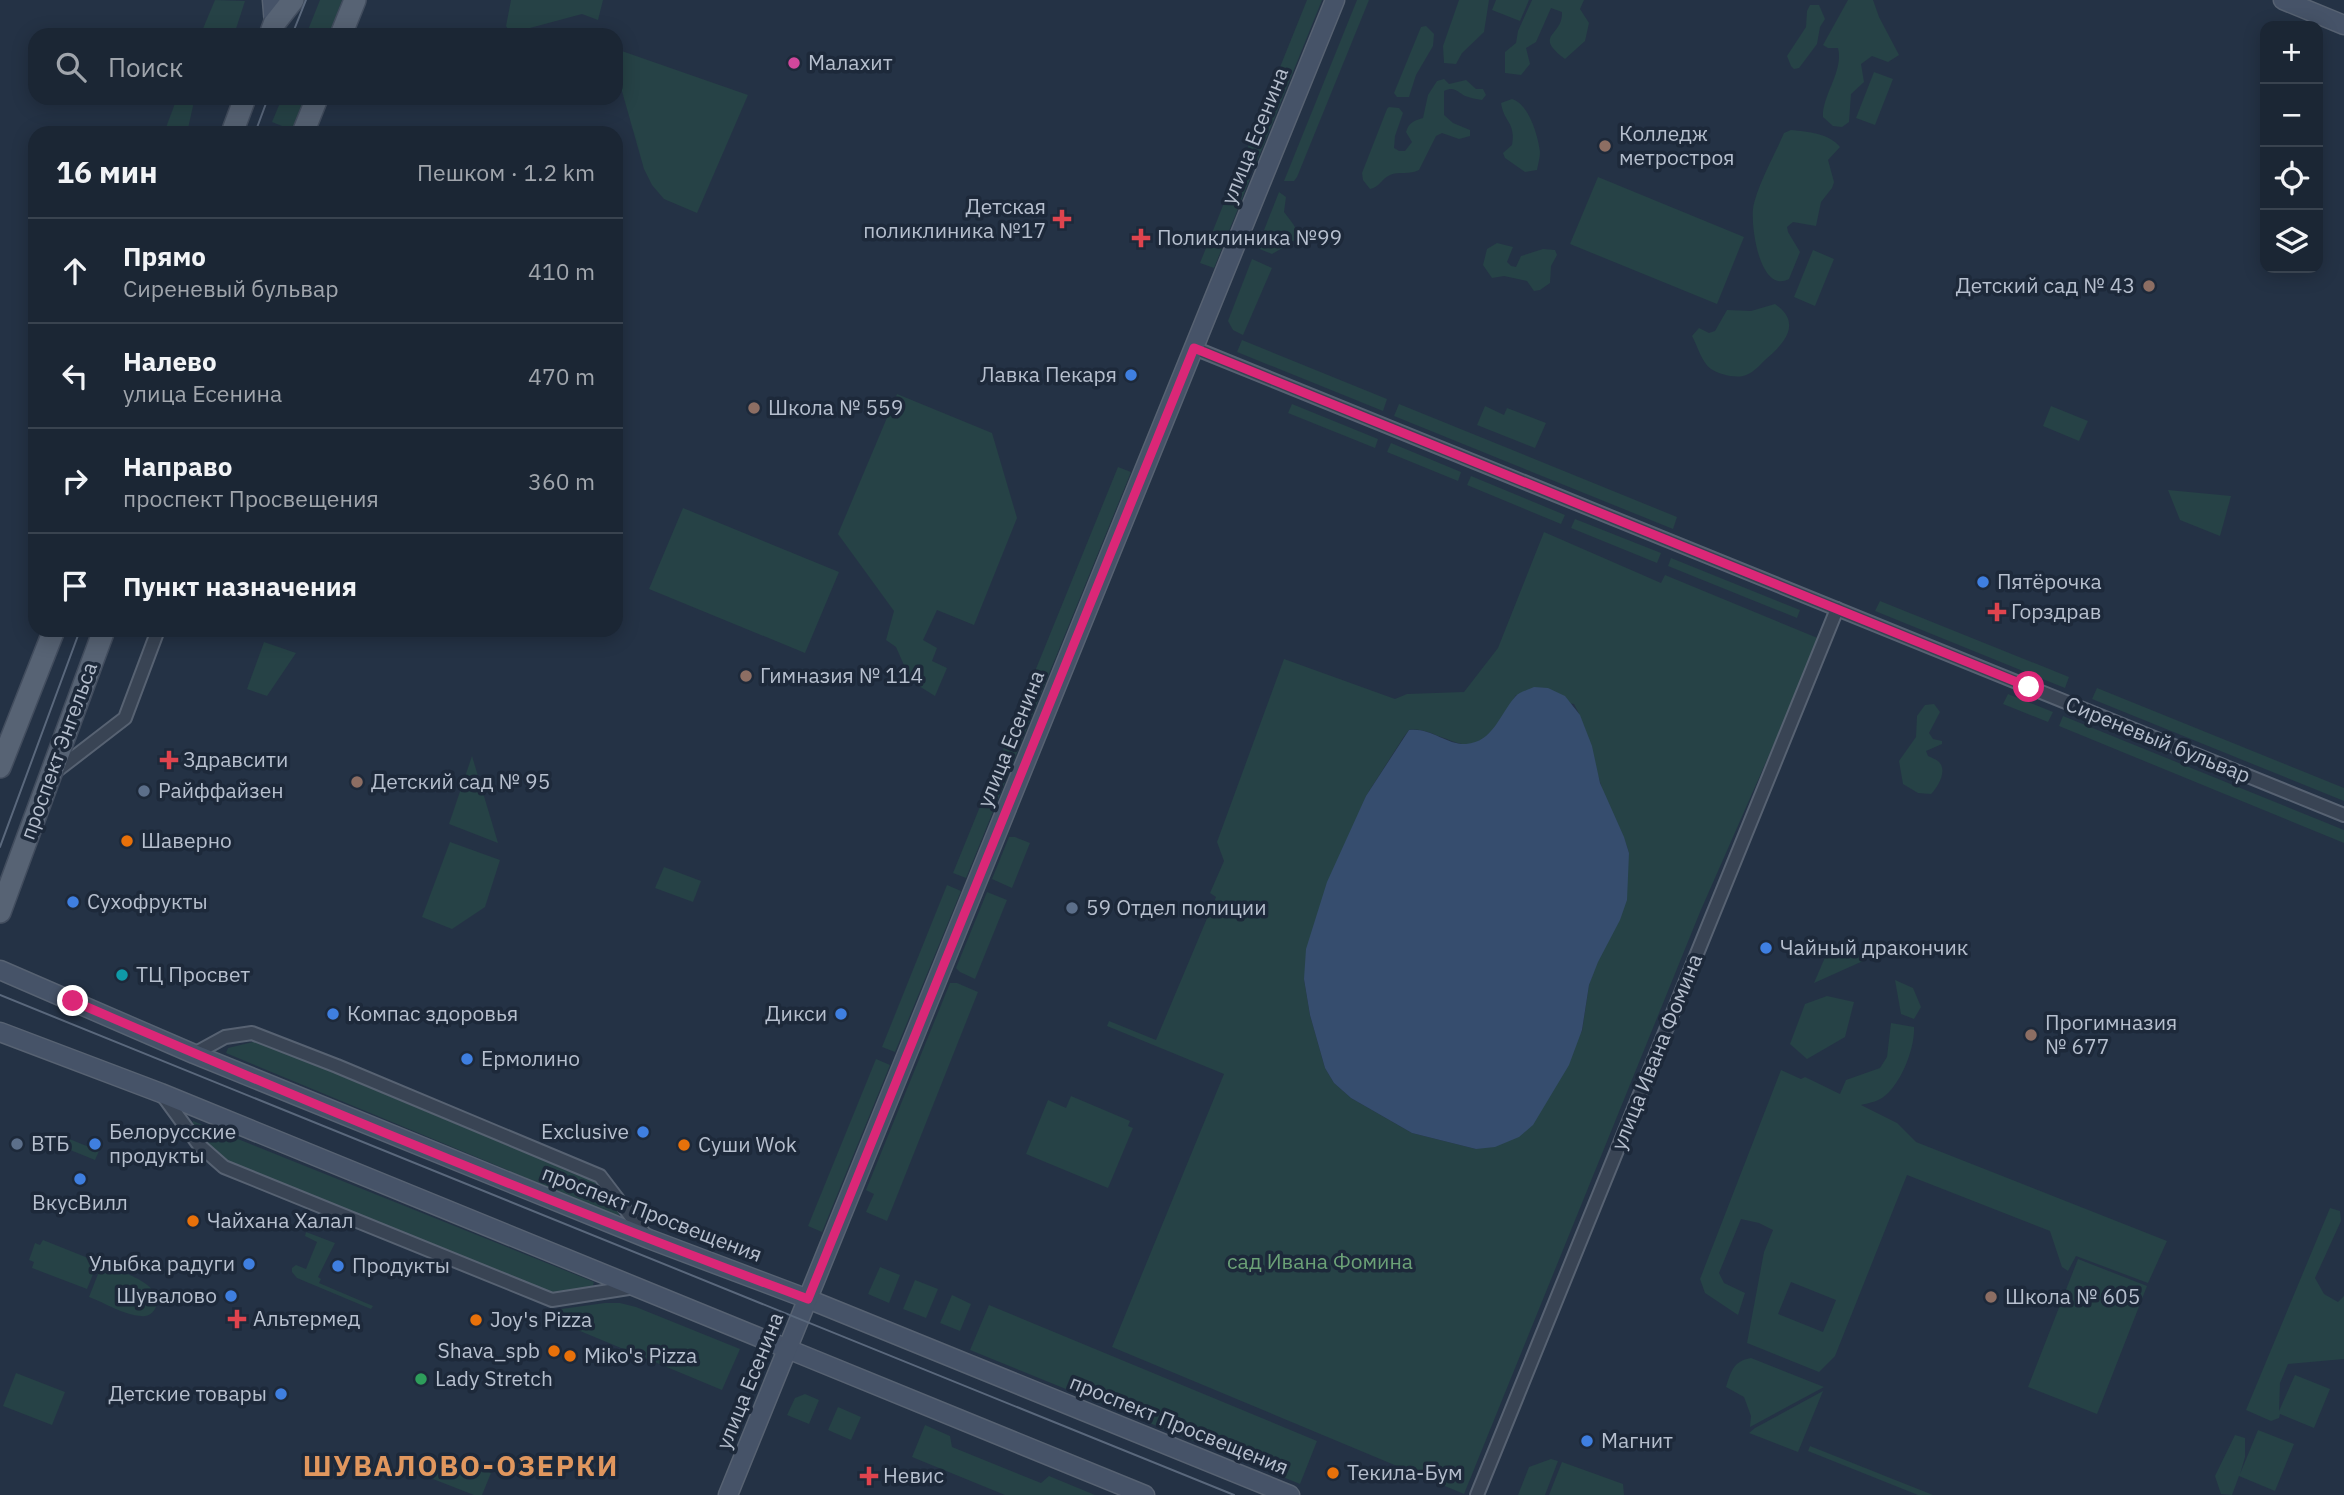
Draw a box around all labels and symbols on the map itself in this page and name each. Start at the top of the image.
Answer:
place label: Малахит [808,48,893,76]
marker: Малахит [786,55,802,71]
street label: улица Есенина [1214,63,1294,208]
place label: Колледж метростроя [1619,119,1734,171]
marker: Колледж метростроя [1597,138,1613,154]
place label: Детская поликлиника №17 [863,192,1046,244]
marker: Детская поликлиника №17 [1052,209,1072,229]
place label: Поликлиника №99 [1157,223,1342,251]
marker: Поликлиника №99 [1131,228,1151,248]
place label: Детский сад № 43 [1956,271,2135,299]
marker: Детский сад № 43 [2141,278,2157,294]
place label: Лавка Пекаря [980,360,1117,388]
marker: Лавка Пекаря [1123,367,1139,383]
place label: Школа № 559 [768,393,903,421]
marker: Школа № 559 [746,400,762,416]
place label: Пятёрочка [1997,567,2102,595]
marker: Пятёрочка [1975,574,1991,590]
place label: Горздрав [2011,597,2101,625]
marker: Горздрав [1989,604,2005,620]
street label: проспект Энгельса [13,658,103,843]
place label: Гимназия № 114 [760,661,923,689]
street label: улица Есенина [970,666,1050,811]
marker: Гимназия № 114 [738,668,754,684]
route start [2013,671,2044,702]
street label: Сиреневый бульвар [2062,689,2255,789]
place label: Здравсити [183,745,288,773]
marker: Здравсити [161,752,177,768]
place label: Детский сад № 95 [371,767,550,795]
marker: Детский сад № 95 [349,774,365,790]
place label: Райффайзен [158,776,284,804]
marker: Райффайзен [136,783,152,799]
place label: Шаверно [141,826,232,854]
marker: Шаверно [119,833,135,849]
place label: Сухофрукты [87,887,208,915]
place label: 59 Отдел полиции [1086,893,1267,921]
marker: Сухофрукты [65,894,81,910]
marker: 59 Отдел полиции [1064,900,1080,916]
place label: Чайный дракончик [1780,933,1968,961]
marker: Чайный дракончик [1758,940,1774,956]
street label: улица Ивана Фомина [1604,949,1708,1154]
place label: ТЦ Просвет [136,960,250,988]
marker: ТЦ Просвет [114,967,130,983]
route end [57,985,88,1016]
place label: Компас здоровья [347,999,518,1027]
place label: Дикси [765,999,827,1027]
marker: Компас здоровья [325,1006,341,1022]
marker: Дикси [833,1006,849,1022]
place label: Прогимназия № 677 [2045,1008,2177,1060]
marker: Прогимназия № 677 [2023,1027,2039,1043]
place label: Ермолино [481,1044,580,1072]
marker: Ермолино [459,1051,475,1067]
place label: Белорусские продукты [109,1117,236,1169]
place label: Exclusive [541,1117,629,1145]
marker: Exclusive [635,1124,651,1140]
place label: ВТБ [31,1129,70,1157]
place label: Суши Wok [698,1130,797,1158]
marker: ВТБ [9,1136,25,1152]
marker: Белорусские продукты [87,1136,103,1152]
marker: Суши Wok [676,1137,692,1153]
street label: проспект Просвещения [538,1158,766,1268]
marker: ВкусВилл [72,1171,88,1187]
place label: ВкусВилл [32,1188,128,1216]
place label: Чайхана Халал [207,1206,354,1234]
marker: Чайхана Халал [185,1213,201,1229]
park label: сад Ивана Фомина [1227,1247,1413,1275]
place label: Улыбка радуги [89,1249,235,1277]
place label: Продукты [352,1251,450,1279]
marker: Улыбка радуги [241,1256,257,1272]
marker: Продукты [330,1258,346,1274]
place label: Шувалово [116,1281,217,1309]
place label: Школа № 605 [2005,1282,2140,1310]
marker: Шувалово [223,1288,239,1304]
marker: Школа № 605 [1983,1289,1999,1305]
place label: Альтермед [253,1304,360,1332]
place label: Joy's Pizza [490,1305,592,1333]
street label: улица Есенина [709,1308,789,1453]
marker: Альтермед [227,1309,247,1329]
marker: Joy's Pizza [468,1312,484,1328]
place label: Shava_spb [438,1336,540,1364]
place label: Miko's Pizza [584,1341,697,1369]
marker: Shava_spb [546,1343,562,1359]
marker: Miko's Pizza [562,1348,578,1364]
place label: Lady Stretch [435,1364,553,1392]
street label: проспект Просвещения [1066,1367,1293,1481]
marker: Lady Stretch [413,1371,429,1387]
place label: Детские товары [108,1379,267,1407]
marker: Детские товары [273,1386,289,1402]
place label: Магнит [1601,1426,1673,1454]
marker: Магнит [1579,1433,1595,1449]
district label: ШУВАЛОВО-ОЗЕРКИ [303,1447,619,1484]
place label: Текила-Бум [1347,1458,1463,1486]
place label: Невис [883,1461,944,1489]
marker: Текила-Бум [1325,1465,1341,1481]
marker: Невис [861,1468,877,1484]

